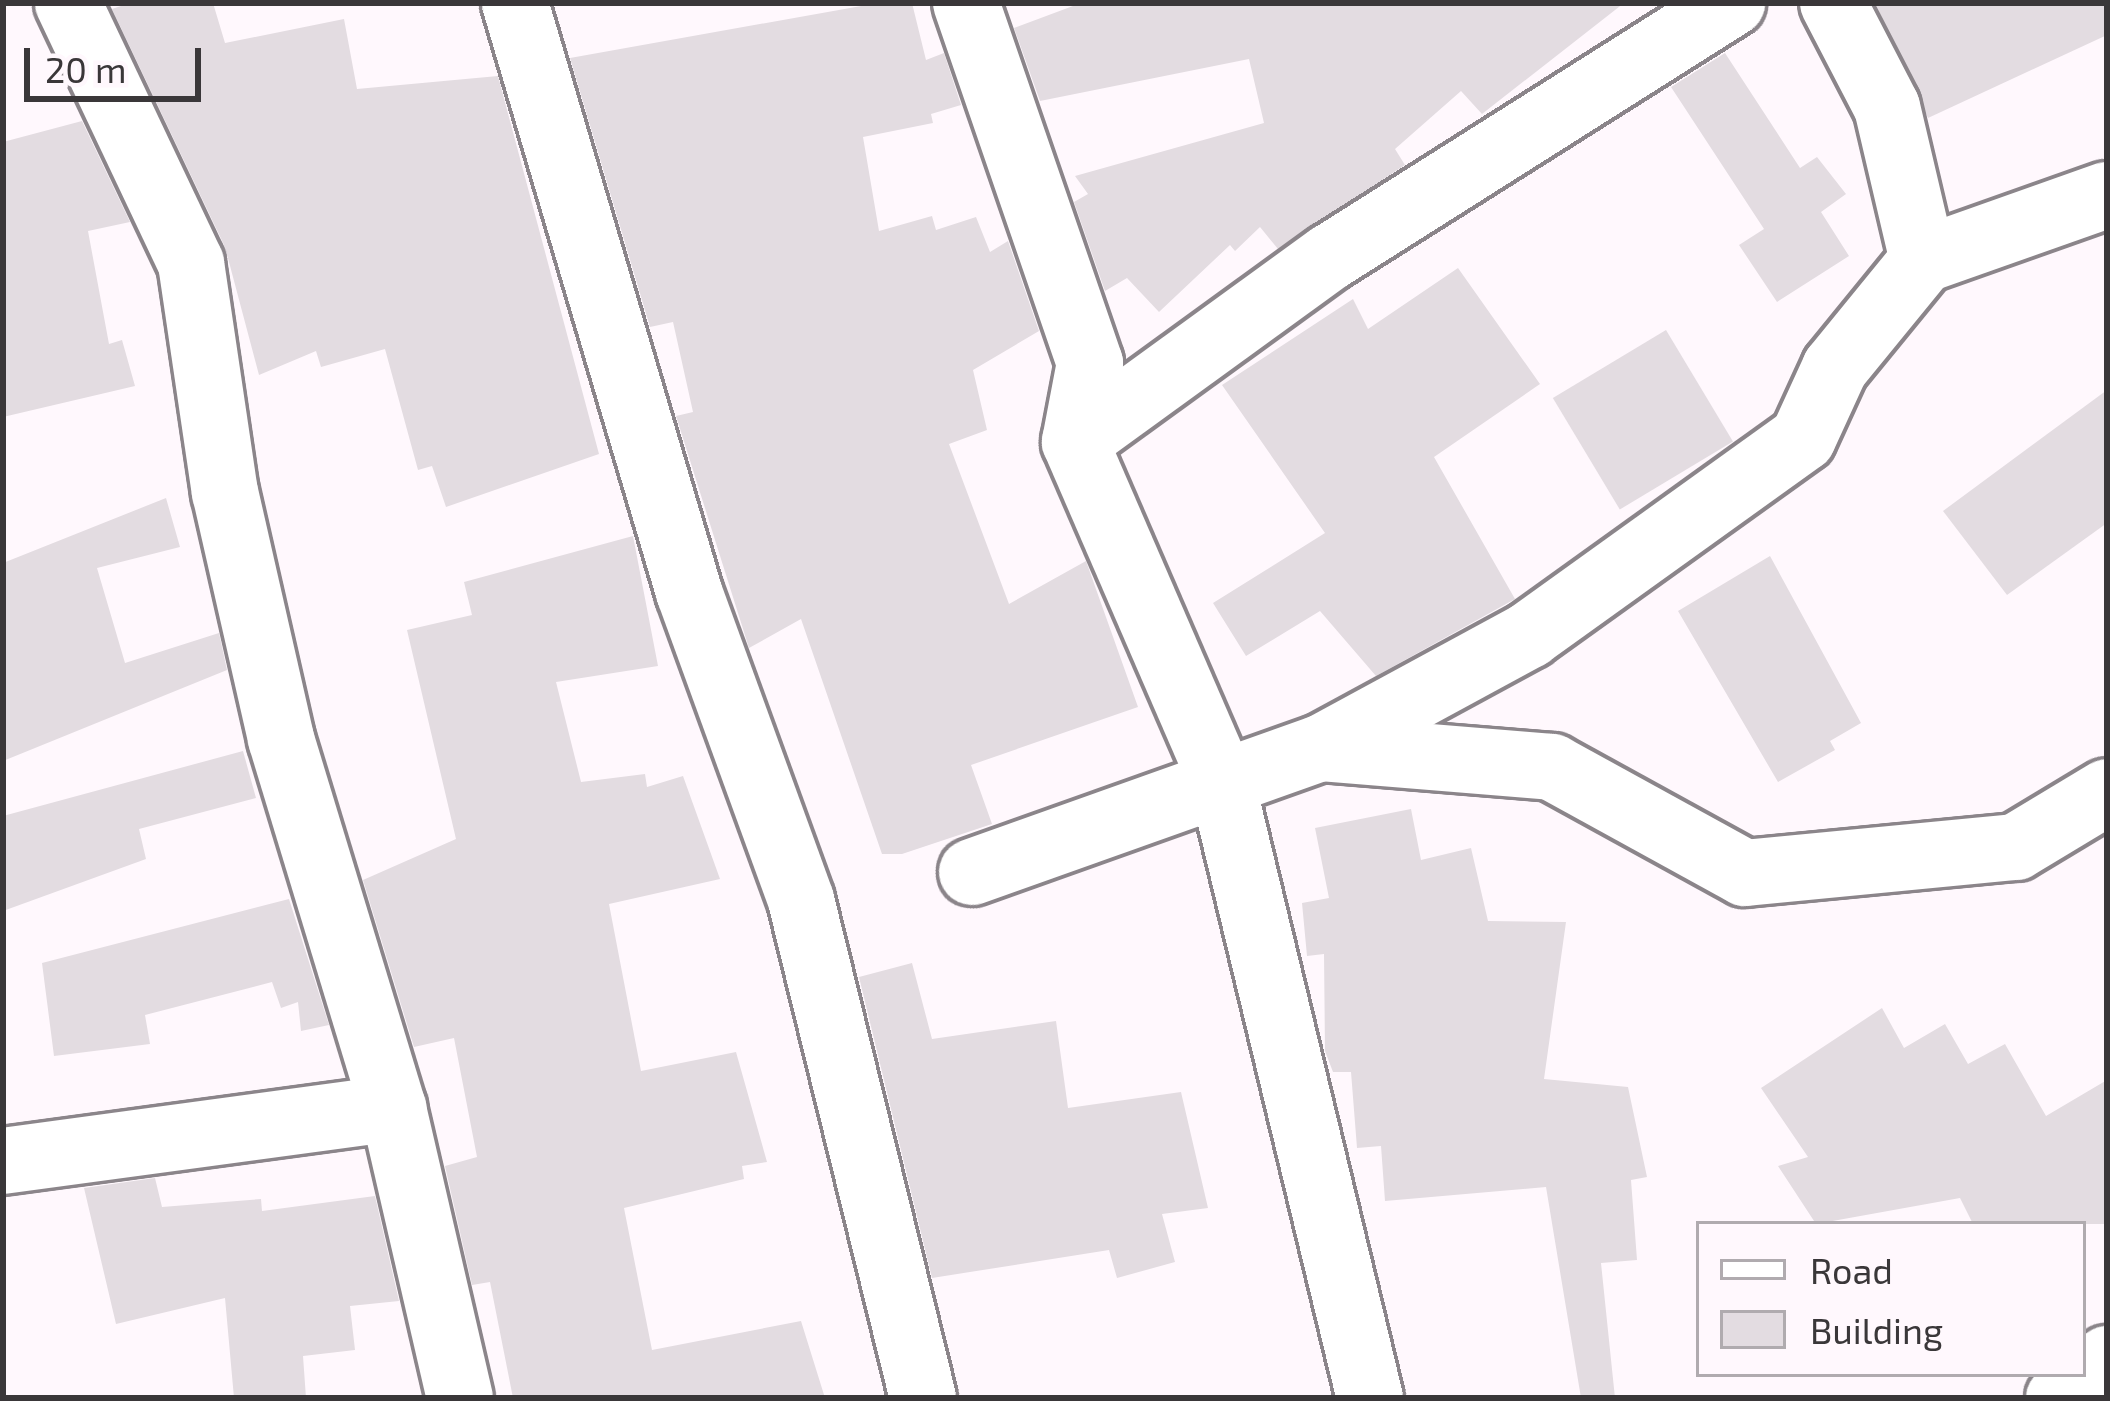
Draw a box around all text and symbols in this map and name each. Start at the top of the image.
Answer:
scale bar [30,24,207,98]
text: 20 m [45,47,127,90]
legend [1696,1221,2086,1377]
text: Road [1810,1248,1893,1291]
text: Building [1810,1308,1943,1351]

